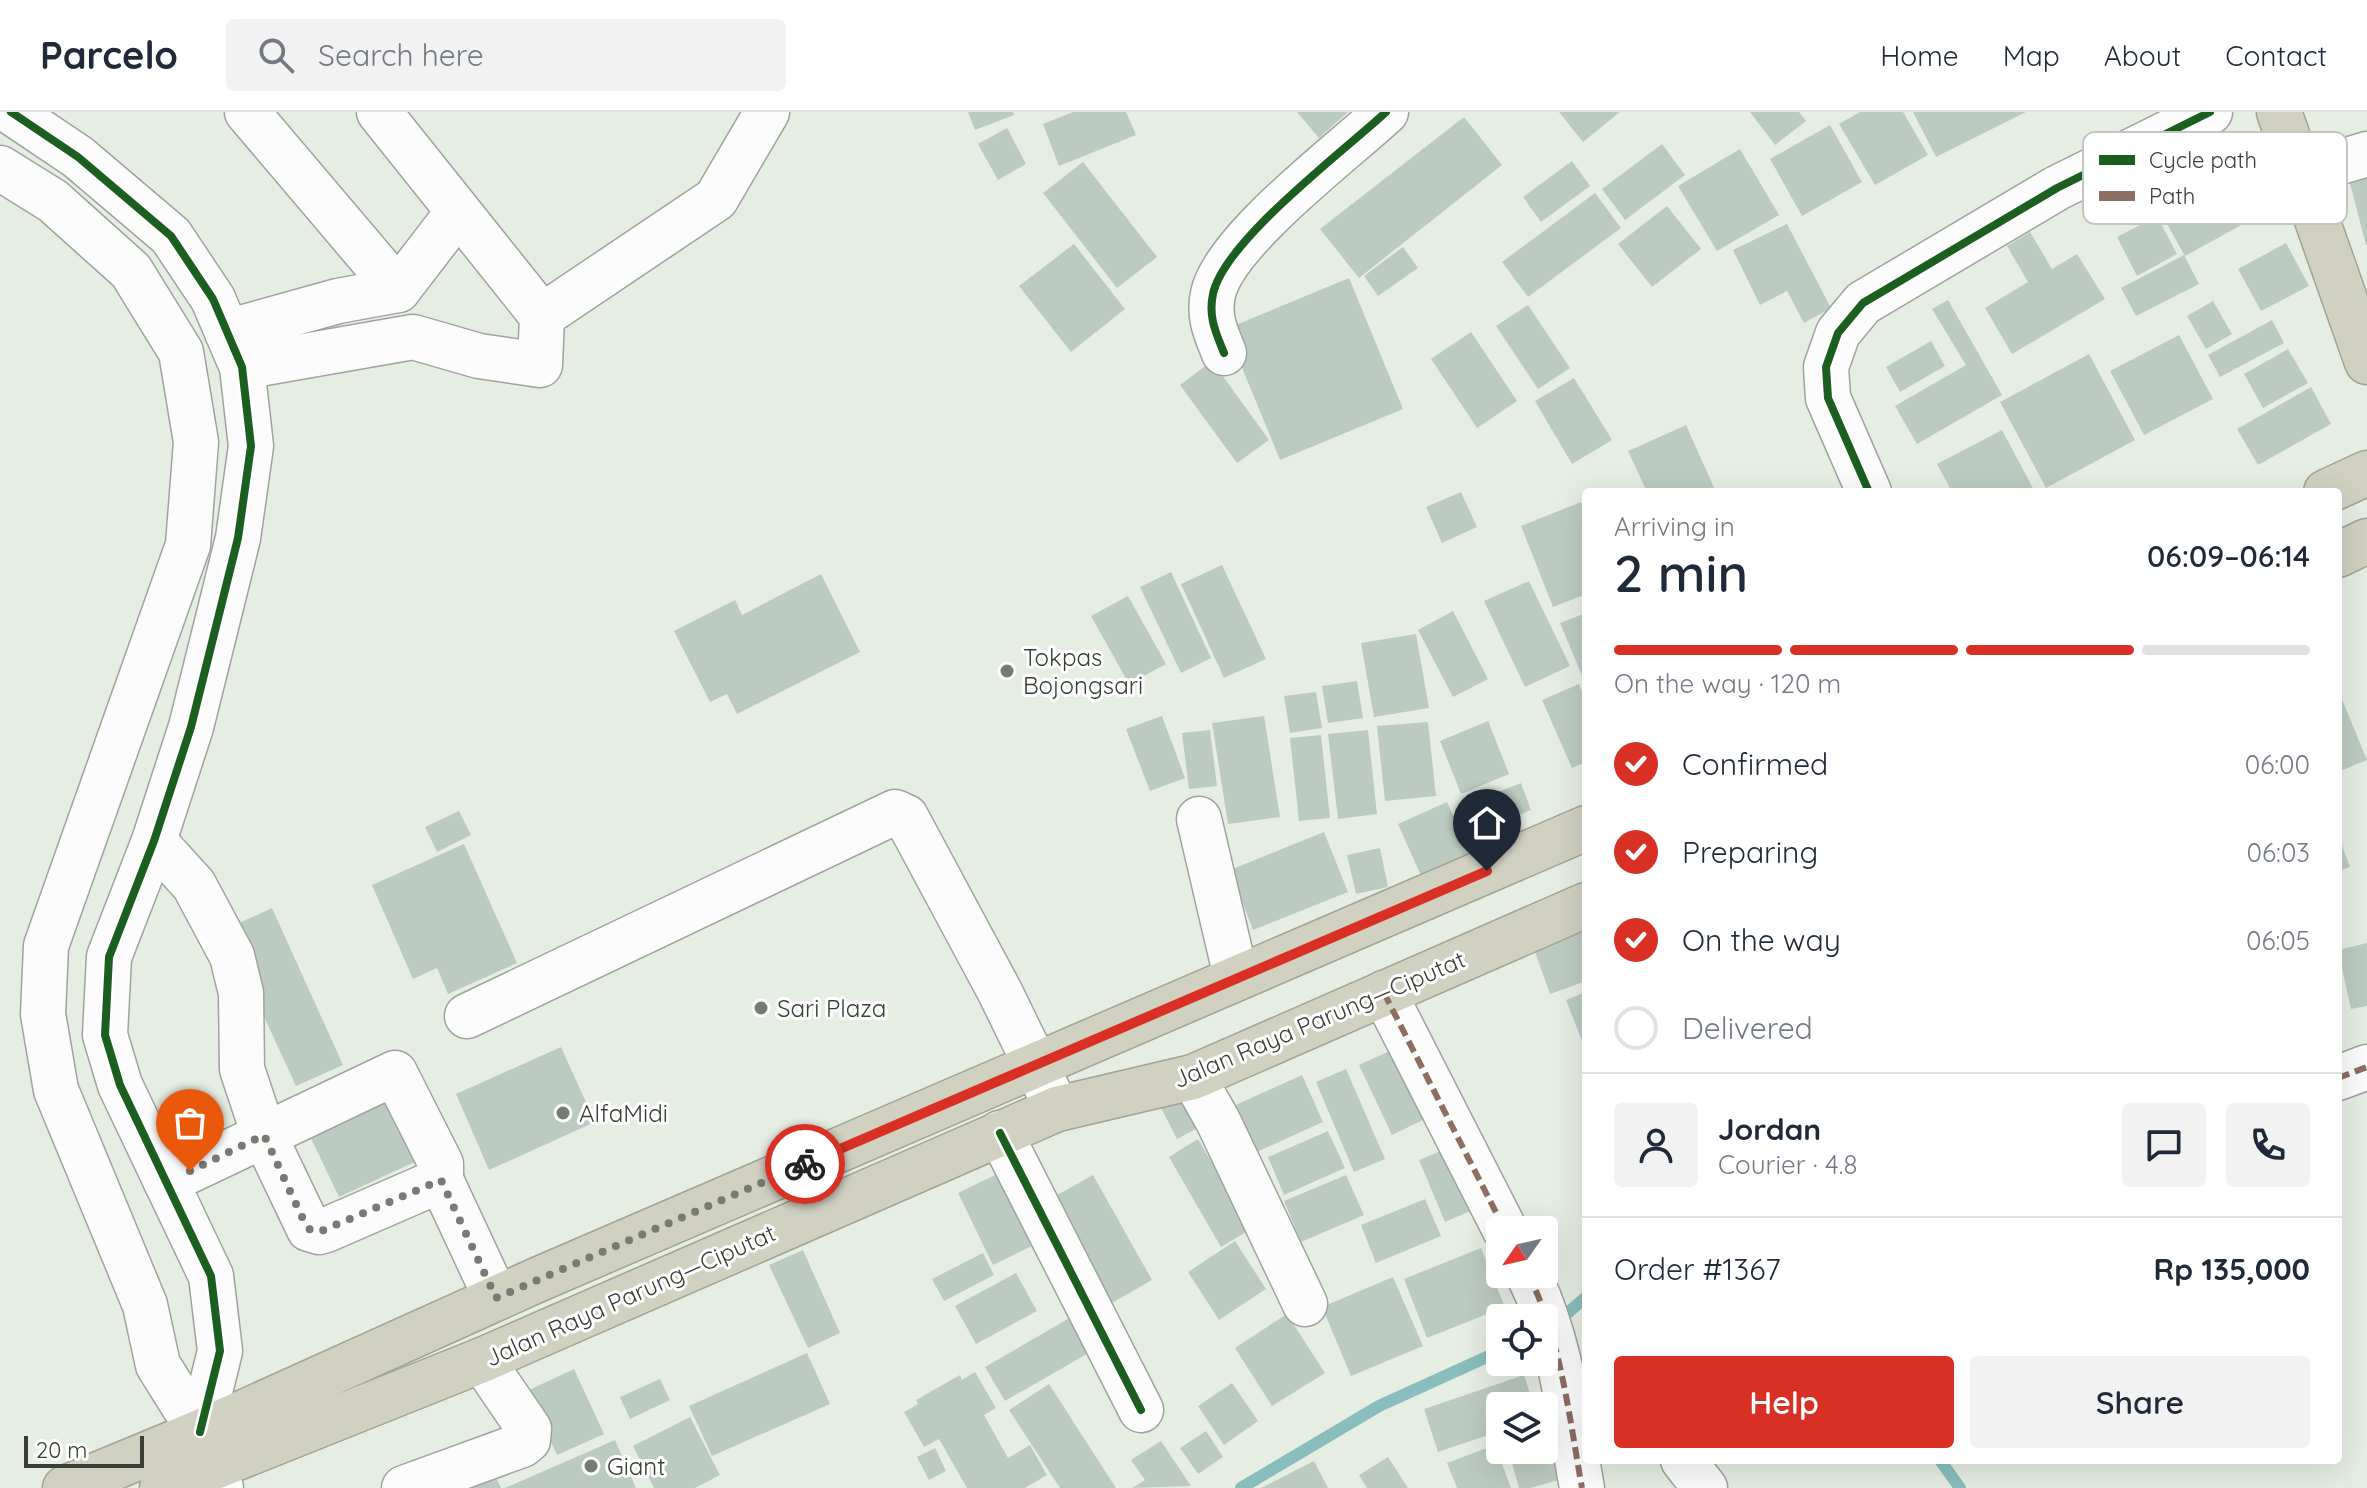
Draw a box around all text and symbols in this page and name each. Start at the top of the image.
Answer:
search box [226,19,786,91]
text: Parcelo [40,31,178,79]
icon: search [254,33,298,77]
text: Search here [318,36,484,74]
text: Home [1880,38,1959,73]
text: Map [2003,38,2060,73]
text: About [2104,38,2181,73]
text: Contact [2225,38,2327,73]
legend [2083,132,2347,224]
text: Cycle path [2149,146,2257,174]
text: Path [2149,182,2195,210]
text: Arriving in [1614,510,1735,543]
text: 06:09–06:14 [2147,537,2310,575]
text: 2 min [1614,540,1748,605]
place label: Tokpas Bojongsari [1023,642,1143,700]
marker: Tokpas Bojongsari [998,662,1016,680]
text: On the way · 120 m [1614,667,1841,700]
icon: check [1614,742,1658,786]
text: Confirmed [1682,745,1828,783]
text: 06:00 [2245,748,2310,781]
pin [1453,789,1521,871]
icon: home [1465,801,1509,845]
icon: check [1614,830,1658,874]
text: Preparing [1682,833,1818,871]
text: 06:03 [2247,836,2310,869]
icon: check [1614,918,1658,962]
text: On the way [1682,921,1841,959]
text: 06:05 [2246,924,2310,957]
street label: Jalan Raya Parung—Ciputat [1168,944,1470,1094]
place label: Sari Plaza [777,993,886,1023]
marker: Sari Plaza [752,999,770,1017]
text: Delivered [1682,1009,1813,1047]
pin [156,1089,224,1171]
place label: AlfaMidi [579,1098,668,1128]
icon: bag [168,1101,212,1145]
button: person [1614,1103,1698,1187]
button: chat [2122,1103,2206,1187]
button: phone [2226,1103,2310,1187]
marker: AlfaMidi [554,1104,572,1122]
text: Jordan [1718,1110,1821,1148]
courier [765,1124,845,1204]
icon: bike [783,1142,827,1186]
text: Courier · 4.8 [1718,1148,1857,1181]
north arrow [1486,1216,1558,1288]
map controls [1486,1216,1558,1464]
street label: Jalan Raya Parung—Ciputat [480,1217,780,1373]
text: Order #1367 [1614,1250,1781,1288]
text: Rp 135,000 [2154,1250,2310,1288]
button: locate [1486,1304,1558,1376]
button: Help [1614,1356,1954,1448]
button: Share [1970,1356,2310,1448]
button: layers [1486,1392,1558,1464]
scale bar [24,1432,144,1468]
text: 20 m [36,1436,87,1464]
place label: Giant [607,1451,665,1481]
marker: Giant [582,1457,600,1475]

